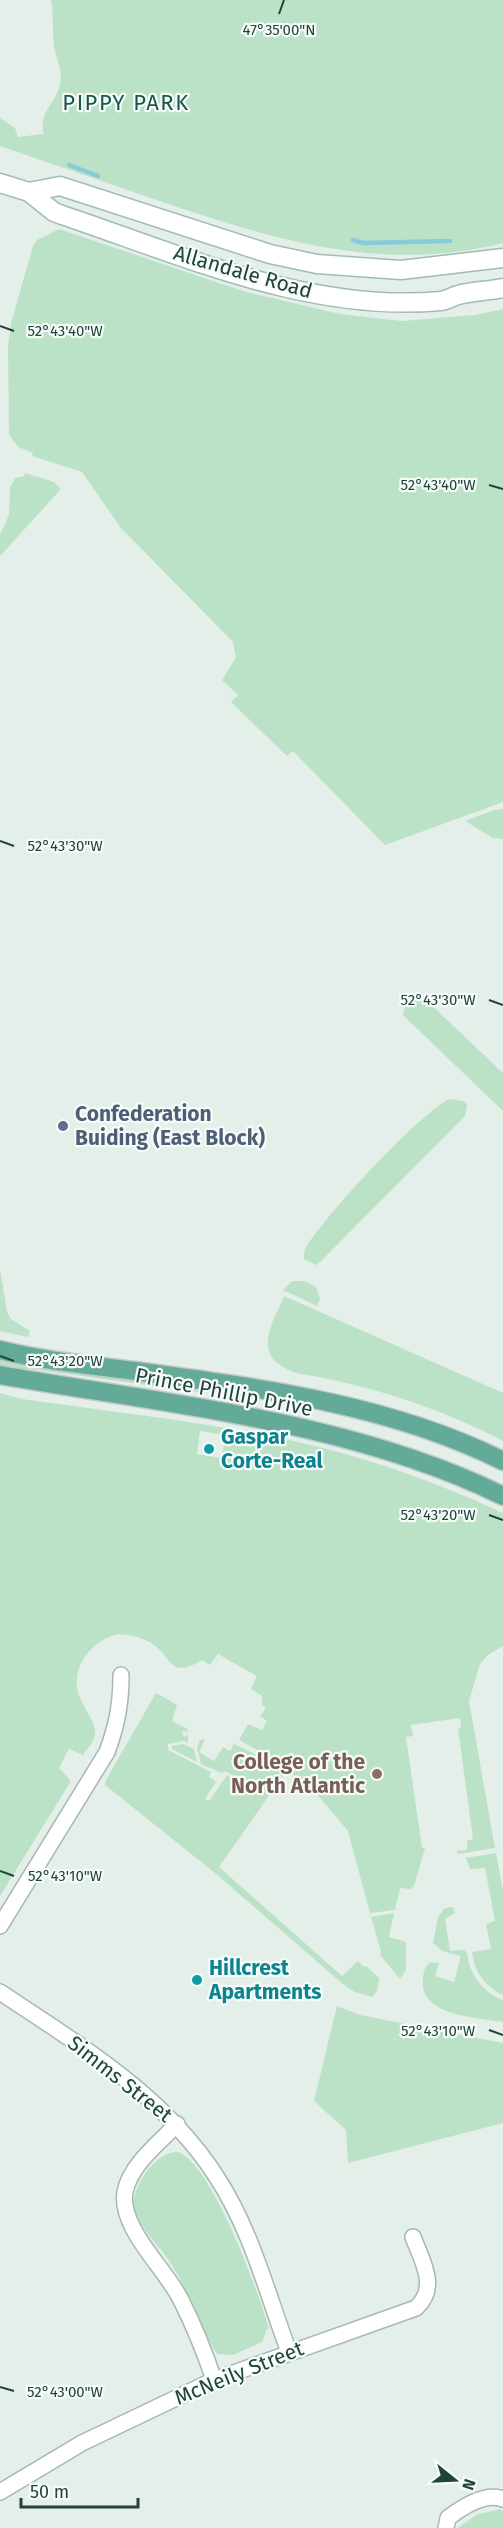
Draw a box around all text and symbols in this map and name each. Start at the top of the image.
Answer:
text: 47°35'00"N [243,21,315,39]
district label: PIPPY PARK [62,89,190,116]
street label: Allandale Road [171,240,315,304]
text: 52°43'40"W [27,322,103,340]
text: 52°43'40"W [400,476,476,494]
text: 52°43'30"W [27,837,103,855]
text: 52°43'30"W [400,991,476,1009]
place label: Confederation Buiding (East Block) [75,1101,265,1151]
marker: Confederation Buiding (East Block) [56,1119,70,1133]
text: 52°43'20"W [27,1352,103,1370]
street label: Prince Phillip Drive [133,1362,315,1422]
place label: Gaspar Corte-Real [221,1424,324,1474]
marker: Gaspar Corte-Real [202,1442,216,1456]
text: 52°43'20"W [400,1506,476,1524]
place label: College of the North Atlantic [231,1749,365,1799]
marker: College of the North Atlantic [370,1767,384,1781]
text: 52°43'10"W [28,1867,103,1885]
place label: Hillcrest Apartments [208,1955,321,2005]
marker: Hillcrest Apartments [190,1973,204,1987]
text: 52°43'10"W [401,2022,476,2040]
street label: Simms Street [62,2030,178,2128]
street label: McNeily Street [171,2335,308,2411]
text: 52°43'00"W [27,2383,104,2401]
north arrow [425,2450,485,2510]
scale bar [21,2471,138,2509]
text: N [458,2477,479,2492]
text: 50 m [30,2481,69,2503]

